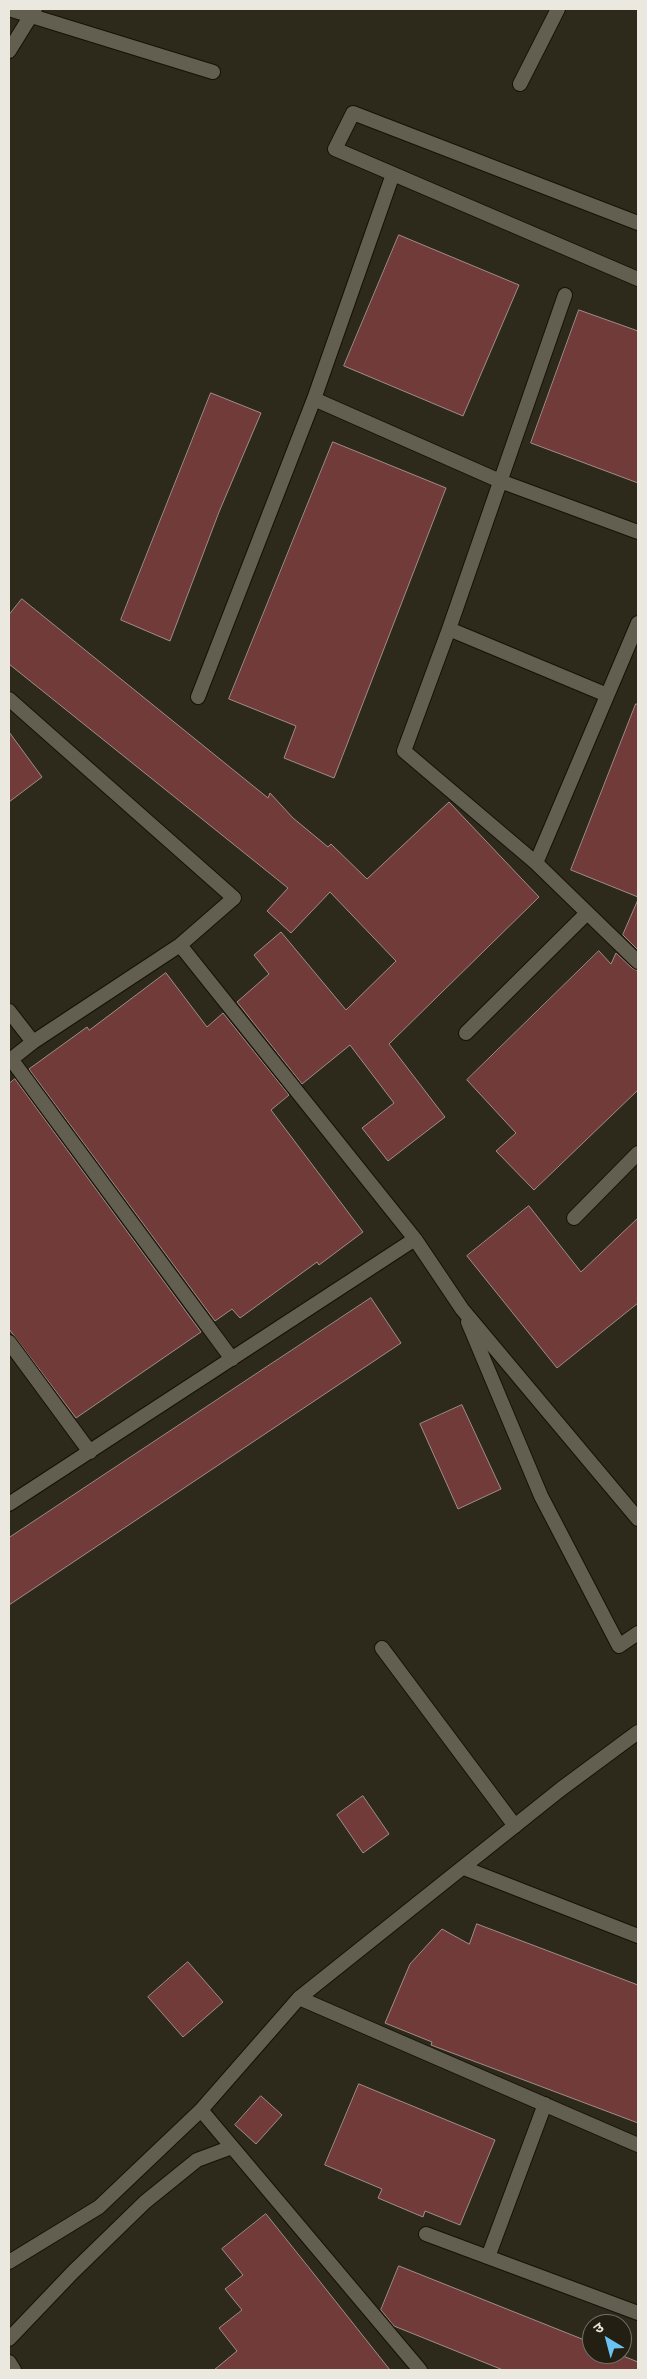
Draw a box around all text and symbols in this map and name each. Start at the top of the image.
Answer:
north arrow [582,2314,632,2364]
text: उ [589,2317,608,2338]

